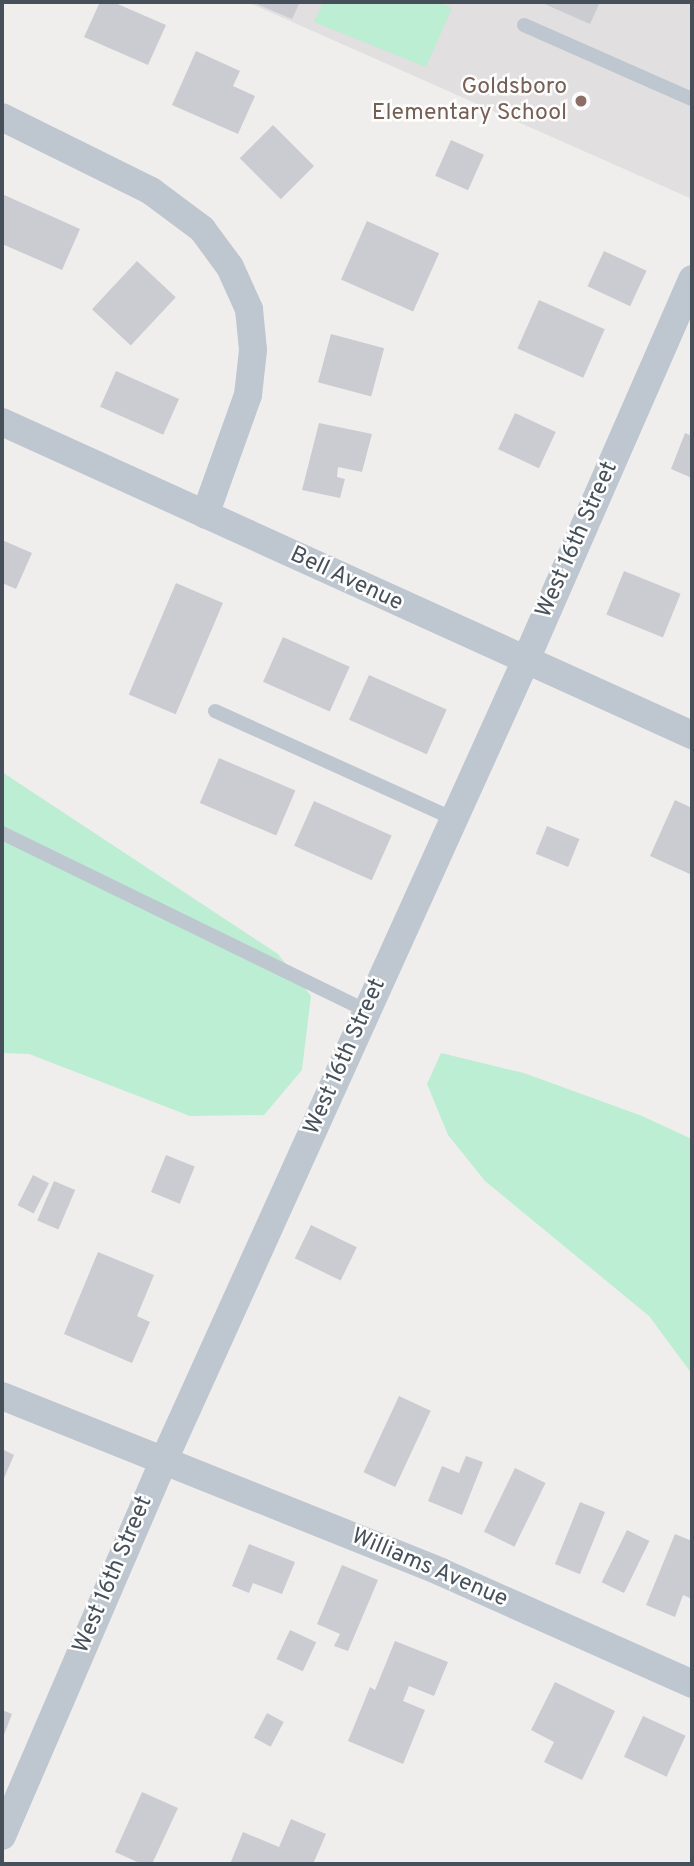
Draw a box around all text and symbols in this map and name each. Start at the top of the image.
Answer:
place label: Goldsboro Elementary School [372,74,567,128]
marker: Goldsboro Elementary School [573,93,589,109]
street label: West 16th Street [531,458,625,622]
street label: Bell Avenue [285,542,407,618]
street label: West 16th Street [299,975,393,1139]
street label: West 16th Street [68,1492,160,1658]
street label: Williams Avenue [346,1523,512,1615]

